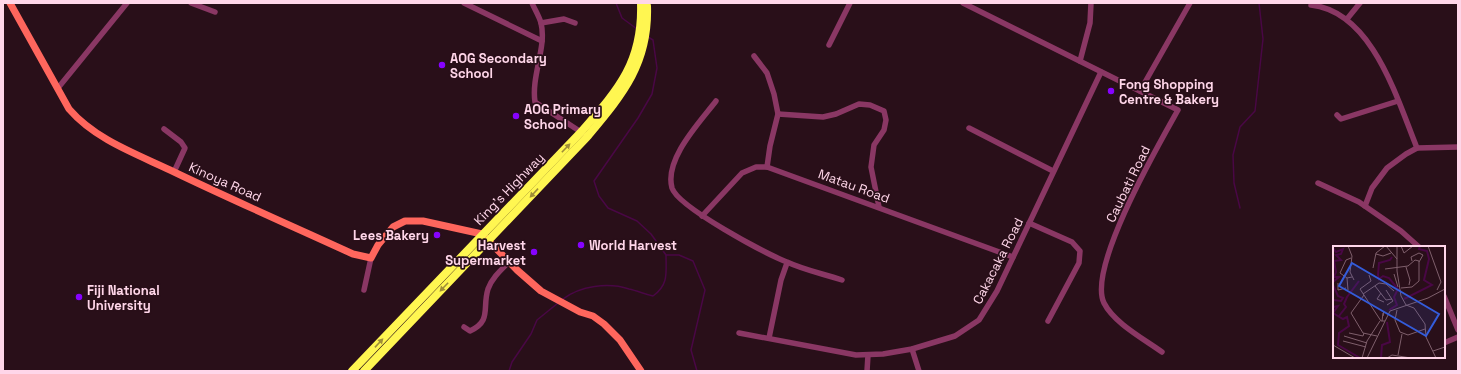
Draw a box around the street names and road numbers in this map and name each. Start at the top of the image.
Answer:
street label: Caubati Road [1102,143,1154,225]
street label: King's Highway [470,149,548,229]
street label: Kinoya Road [186,158,264,206]
street label: Matau Road [816,165,892,207]
street label: Cakacaka Road [969,215,1027,307]

